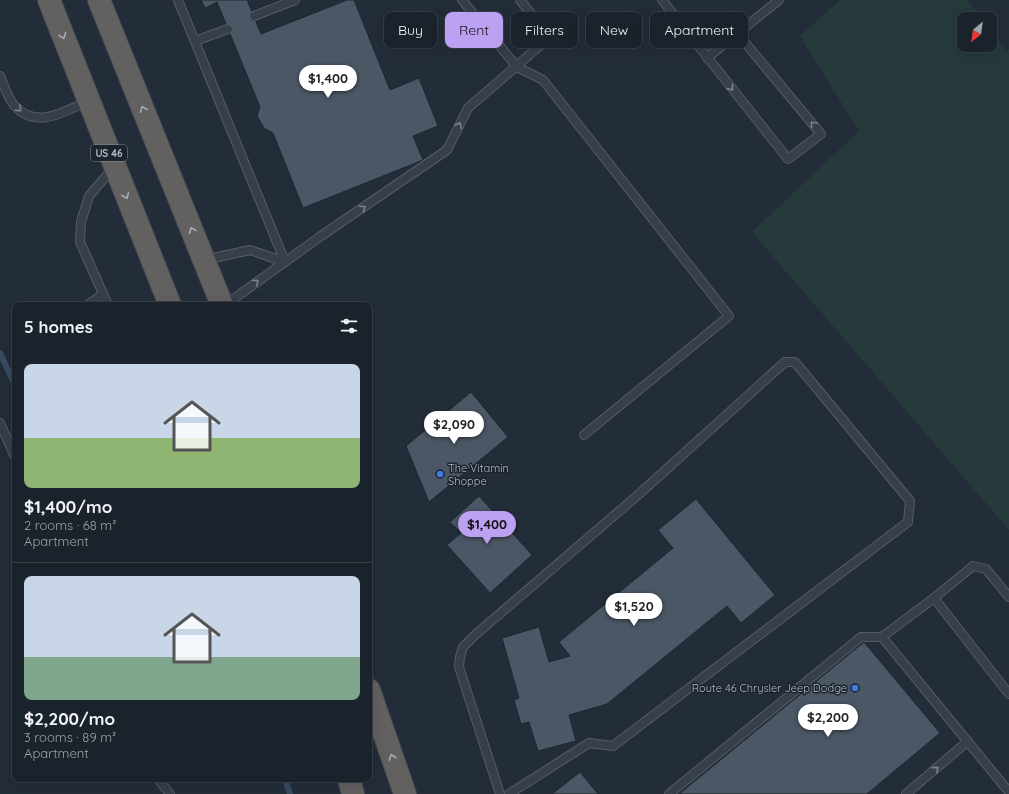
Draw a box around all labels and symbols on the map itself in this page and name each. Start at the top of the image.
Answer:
north arrow [957,12,997,52]
one-way arrow [59,33,67,40]
pin: $1,400 [295,65,361,99]
one-way arrow [727,83,734,90]
one-way arrow [15,105,22,112]
one-way arrow [140,106,148,113]
one-way arrow [455,122,462,130]
one-way arrow [810,122,817,129]
road number: US 46 [91,145,127,161]
one-way arrow [122,193,130,200]
one-way arrow [358,206,365,213]
one-way arrow [189,226,197,233]
one-way arrow [252,280,259,287]
pin: $2,090 [421,411,487,445]
place label: The Vitamin Shoppe [448,461,509,488]
marker: The Vitamin Shoppe [435,469,445,479]
pin: $1,400 [454,511,520,545]
pin: $1,520 [601,593,667,627]
place label: Route 46 Chrysler Jeep Dodge [692,681,847,695]
marker: Route 46 Chrysler Jeep Dodge [850,683,860,693]
pin: $2,200 [795,704,861,738]
one-way arrow [388,754,396,761]
one-way arrow [931,766,938,773]

